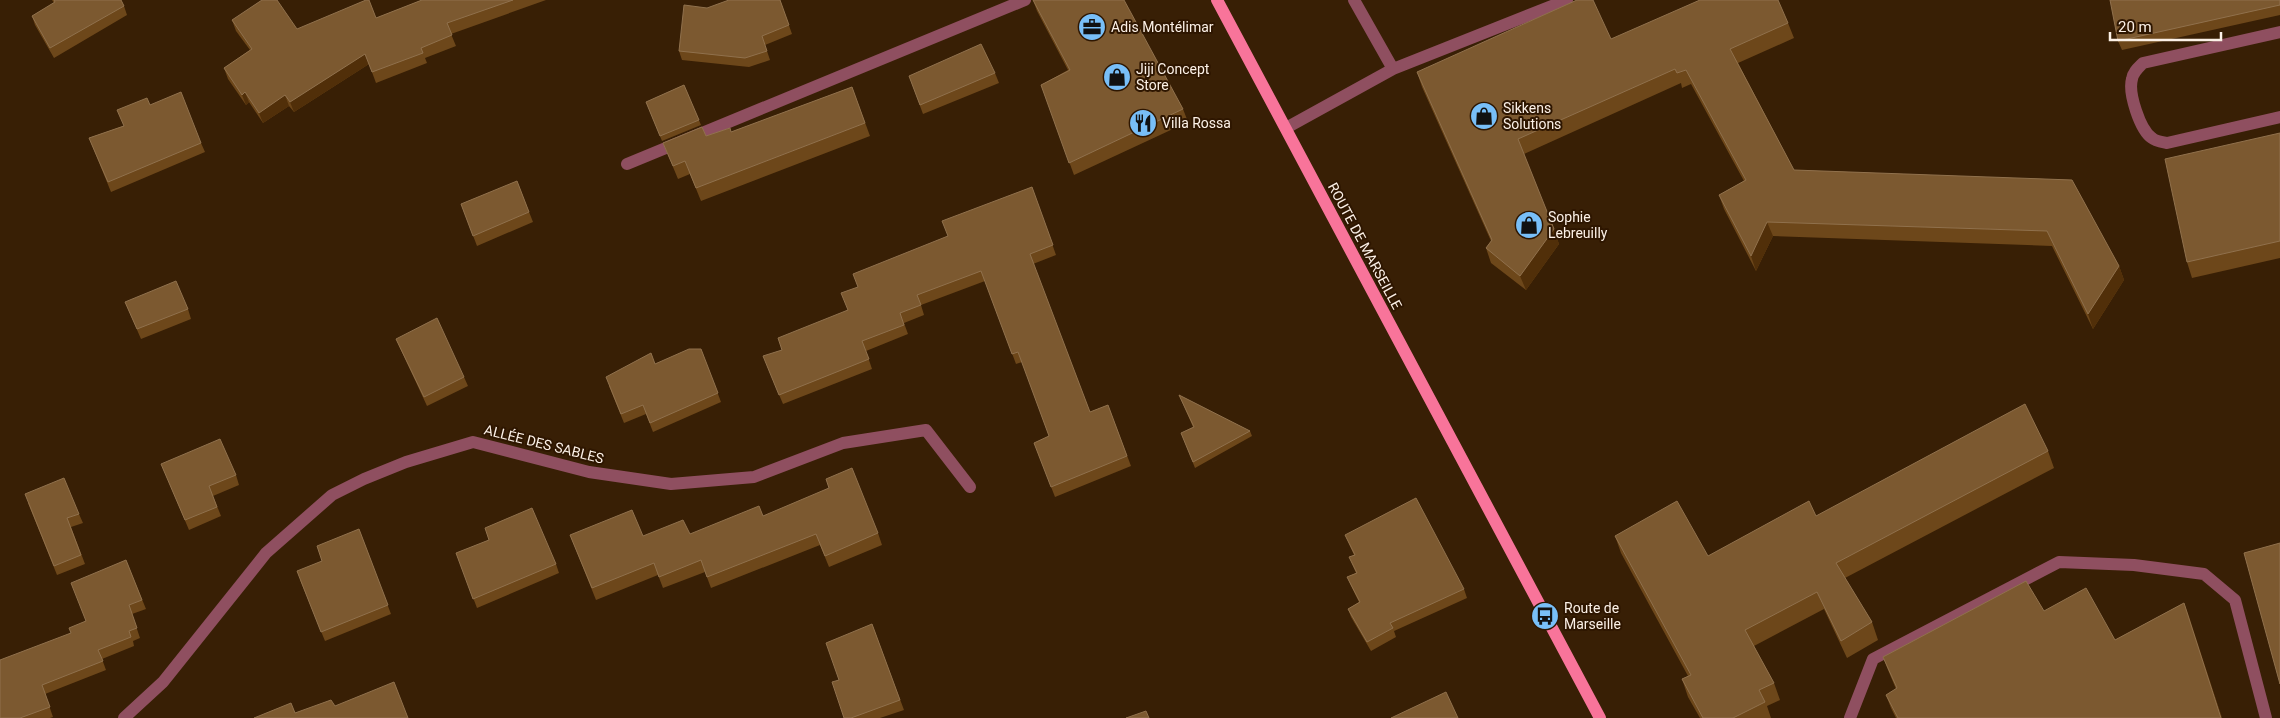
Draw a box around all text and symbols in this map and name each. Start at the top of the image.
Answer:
scale bar [2110,10,2221,42]
office icon: Adis Montélimar [1077,12,1107,42]
text: 20 m [2118,18,2152,36]
place label: Adis Montélimar [1111,19,1214,35]
place label: Jiji Concept Store [1136,61,1210,93]
shop icon: Jiji Concept Store [1102,62,1132,92]
place label: Sikkens Solutions [1503,100,1561,132]
shop icon: Sikkens Solutions [1469,101,1499,131]
restaurant icon: Villa Rossa [1128,108,1158,138]
place label: Villa Rossa [1162,115,1231,131]
street label: ROUTE DE MARSEILLE [1325,180,1405,312]
place label: Sophie Lebreuilly [1548,209,1608,241]
shop icon: Sophie Lebreuilly [1514,210,1544,240]
street label: ALLÉE DES SABLES [483,420,606,467]
place label: Route de Marseille [1564,600,1621,632]
bus stop icon: Route de Marseille [1530,601,1560,631]

